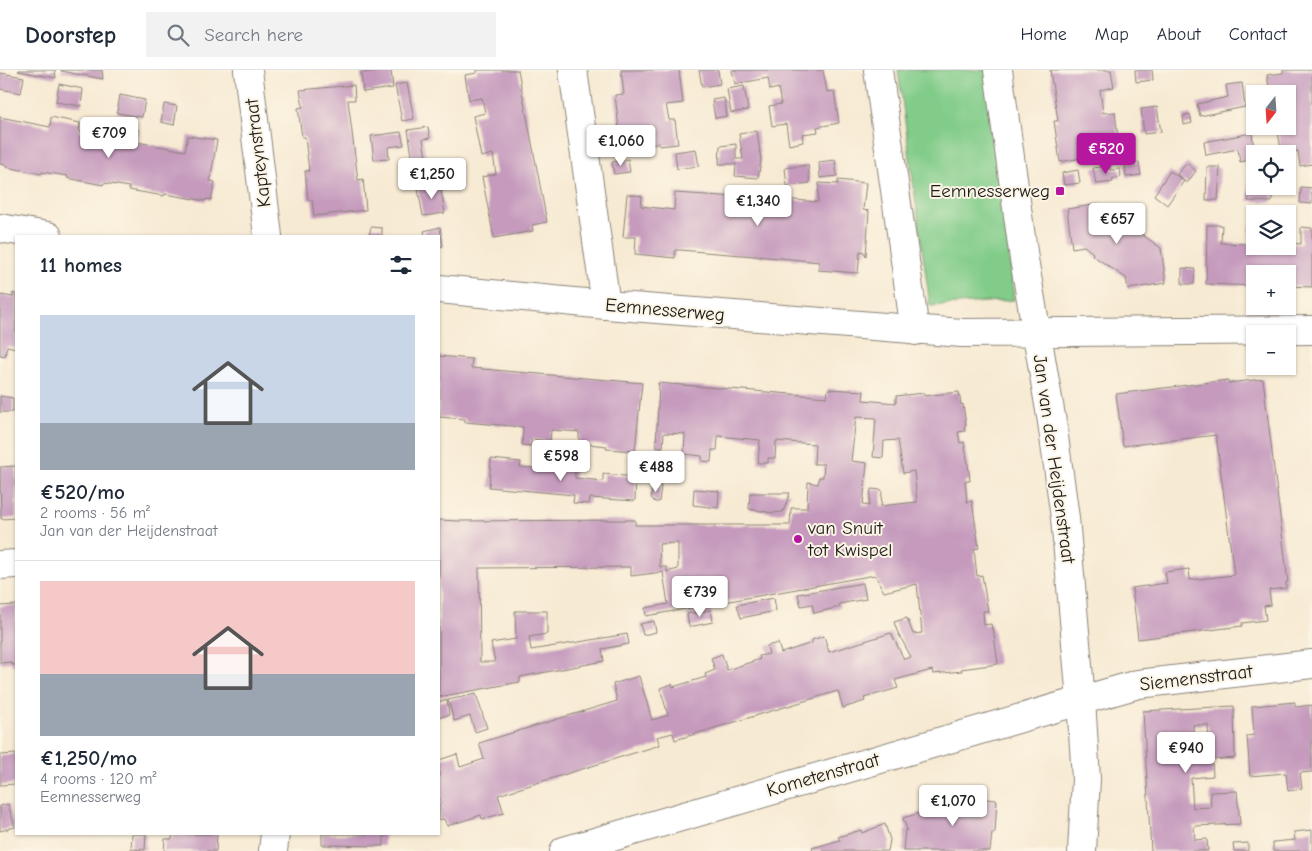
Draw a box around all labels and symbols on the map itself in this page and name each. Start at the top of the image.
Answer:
north arrow [1246,85,1296,135]
street label: Kapteynstraat [240,97,276,209]
pin: €709 [79,116,139,159]
pin: €1,060 [580,124,662,167]
pin: €520 [1076,132,1136,175]
pin: €1,250 [391,158,473,200]
place label: Eemnesserweg [930,180,1050,202]
pin: €1,340 [717,184,799,227]
marker: Eemnesserweg [1054,185,1066,197]
pin: €657 [1087,202,1147,245]
street label: Eemnesserweg [604,294,726,326]
street label: Jan van der Heijdenstraat [1028,353,1080,565]
pin: €598 [531,440,591,482]
pin: €488 [626,450,686,493]
place label: van Snuit tot Kwispel [807,517,893,561]
marker: van Snuit tot Kwispel [792,533,804,545]
pin: €739 [670,576,730,618]
street label: Siemensstraat [1138,660,1254,696]
pin: €940 [1156,732,1216,774]
street label: Kometenstraat [764,748,883,802]
pin: €1,070 [912,784,994,827]

